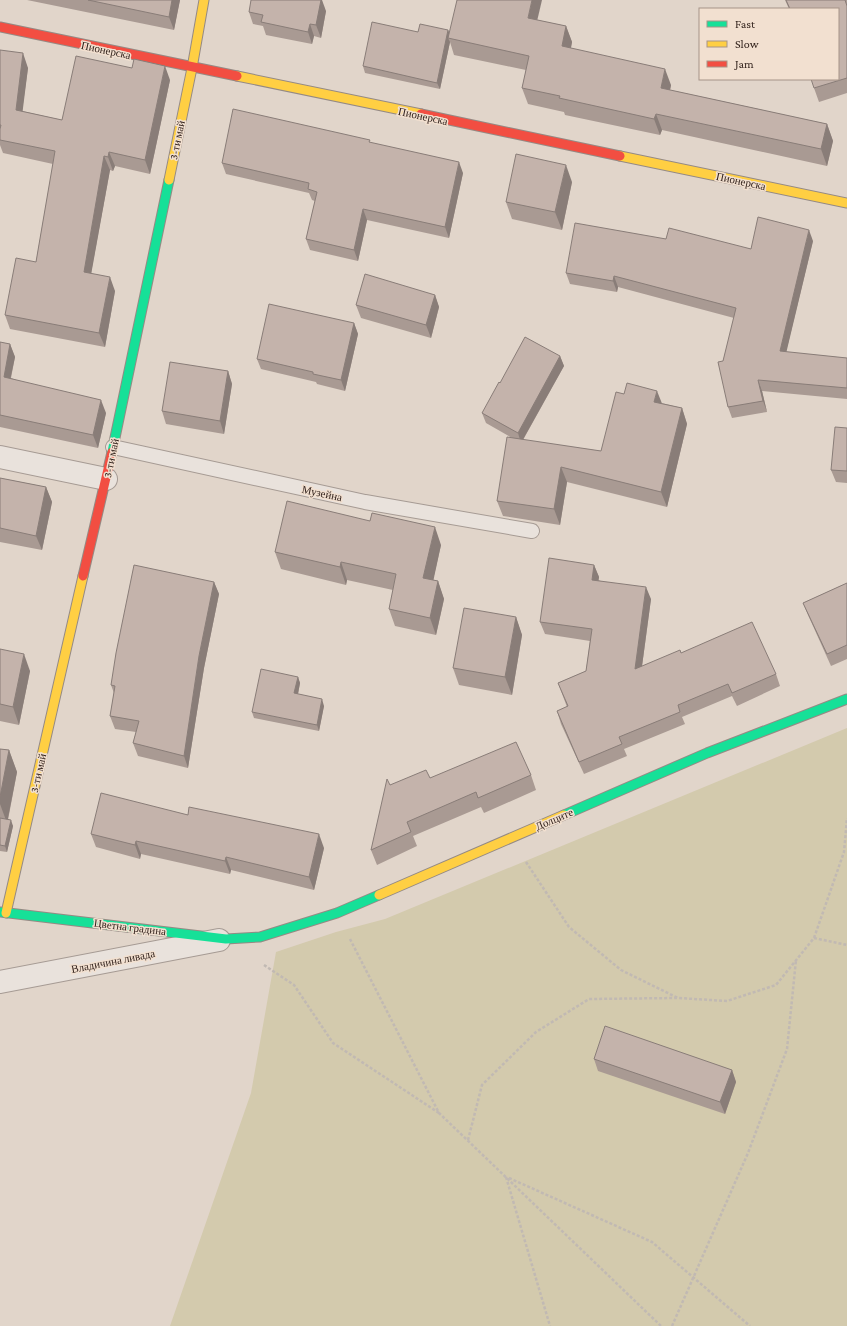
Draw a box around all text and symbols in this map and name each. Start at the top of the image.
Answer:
legend [699,8,839,80]
text: Fast [735,17,756,31]
text: Slow [735,37,759,51]
street label: Пионерска [80,39,132,61]
text: Jam [734,57,754,71]
street label: Пионерска [397,105,449,127]
street label: 3-ти май [167,119,187,161]
street label: Пионерска [715,170,767,192]
street label: 3-ти май [101,437,121,479]
street label: Музейна [301,483,343,503]
street label: 3-ти май [28,752,48,794]
street label: Долците [533,806,575,832]
street label: Цветна градина [93,917,167,937]
street label: Владичина ливада [70,947,156,975]

